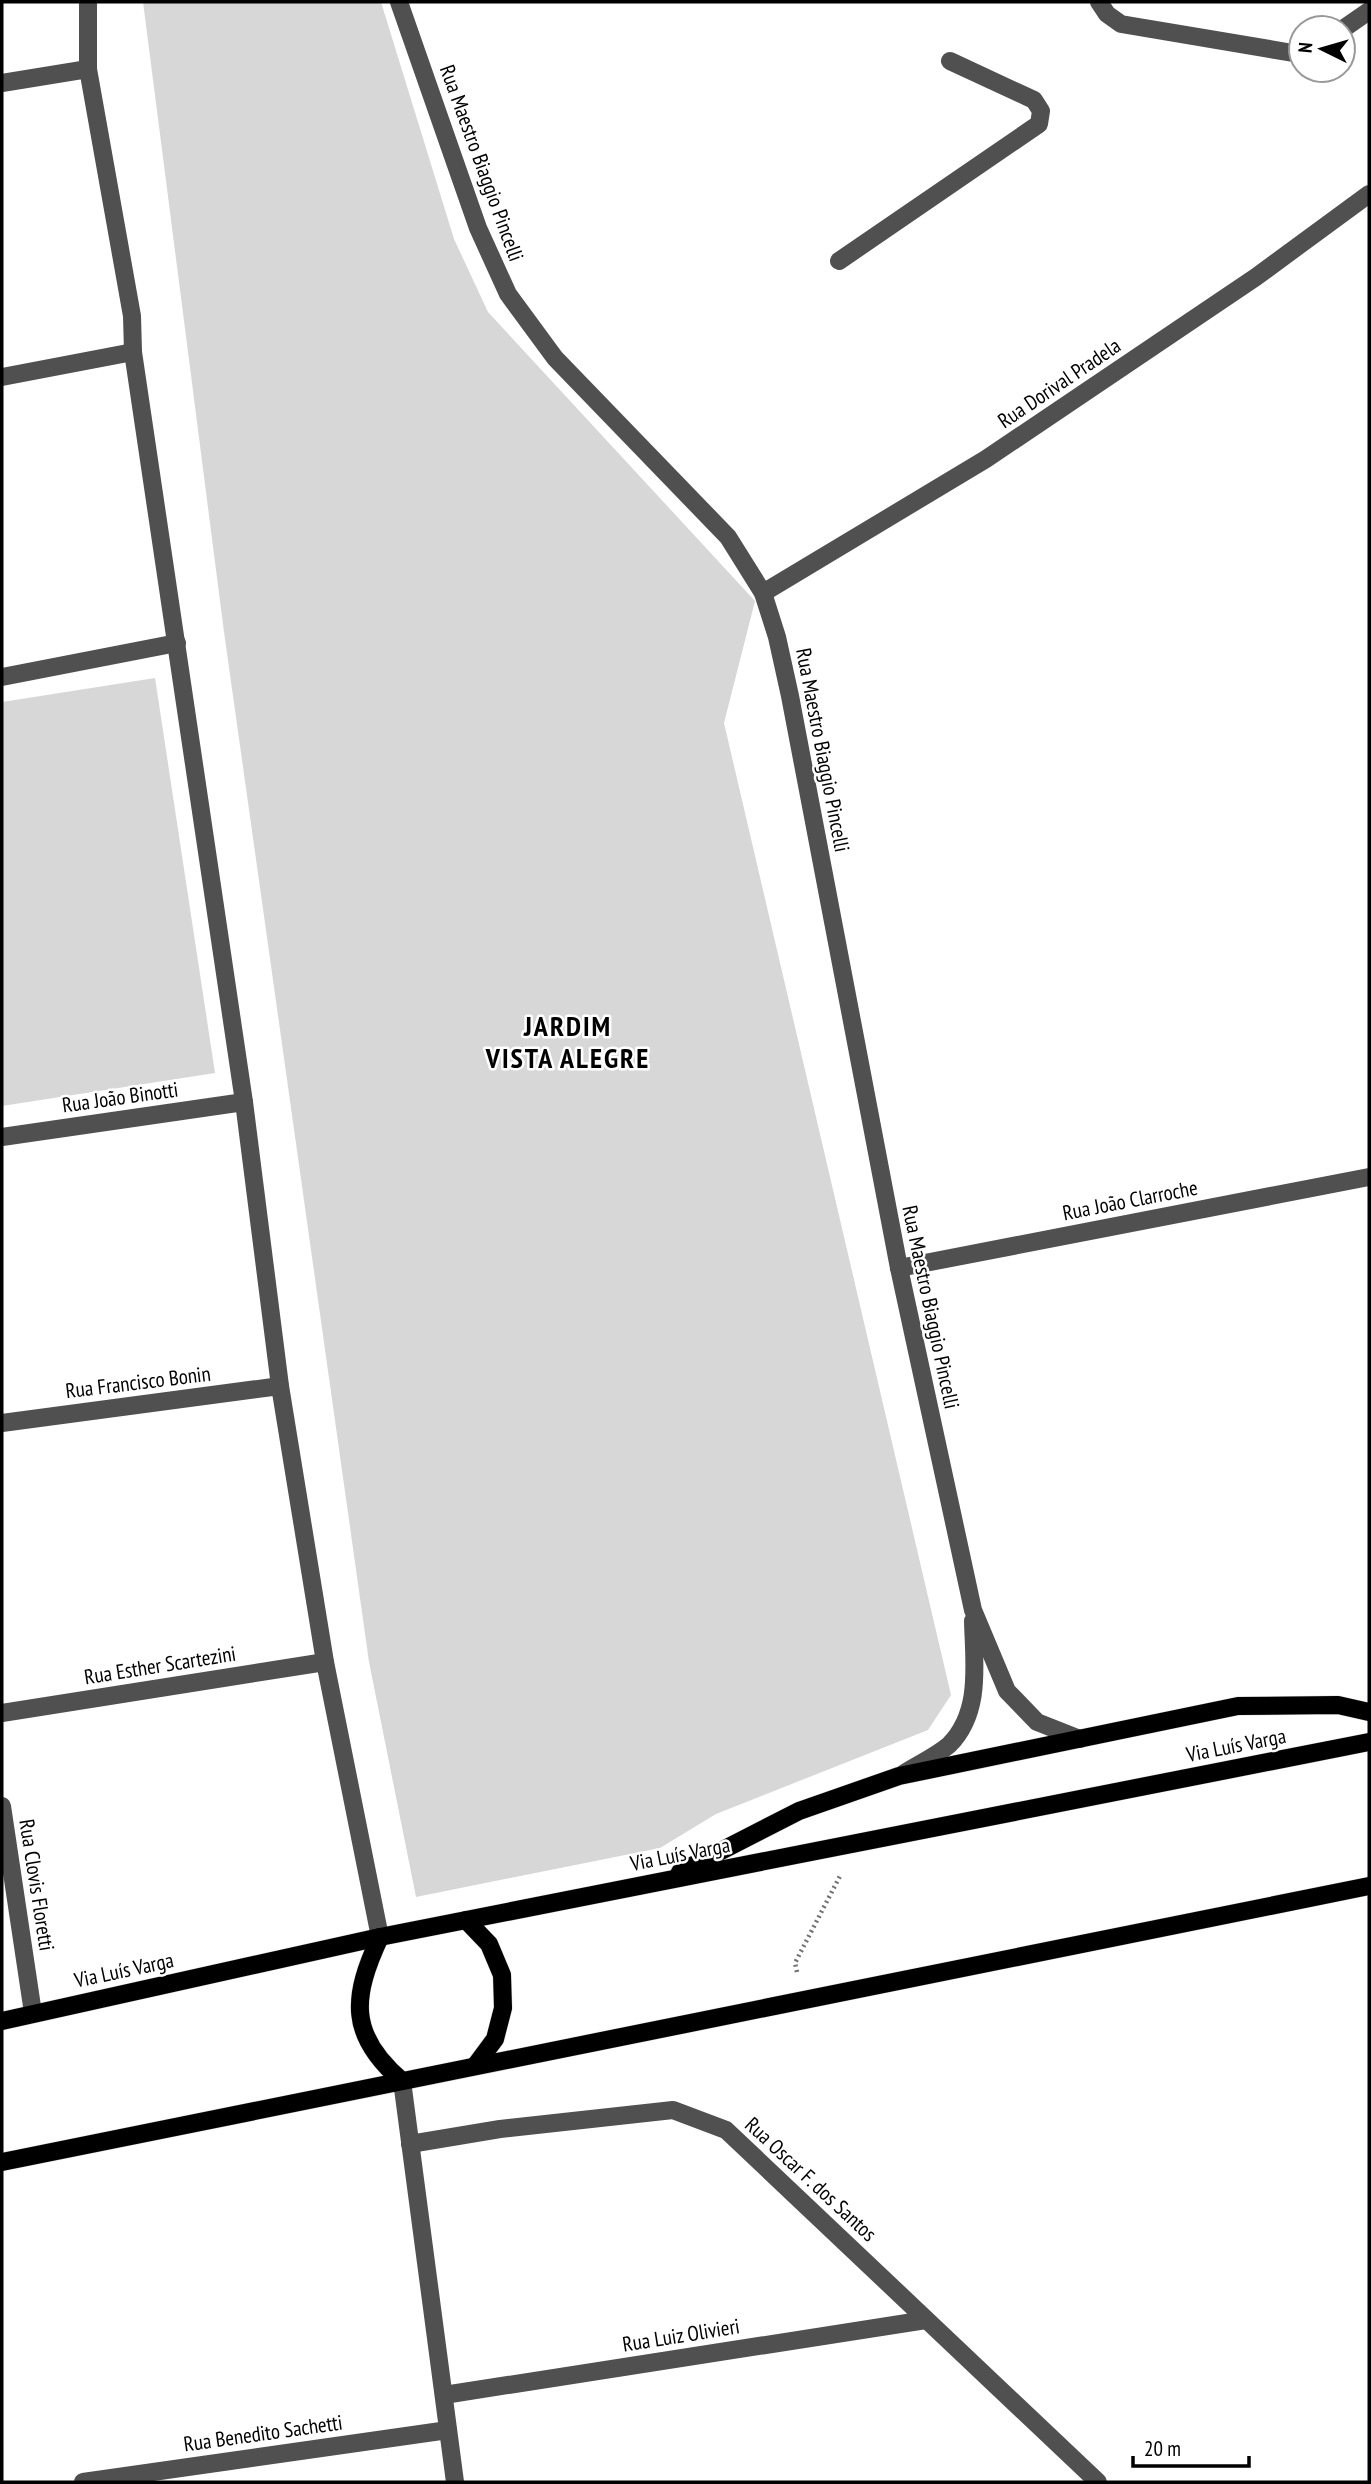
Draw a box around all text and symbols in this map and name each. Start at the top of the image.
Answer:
north arrow [1287,14,1357,84]
text: N [1293,41,1317,54]
street label: Rua Maestro Biaggio Pincelli [434,61,530,265]
street label: Rua Dorival Pradela [992,332,1126,434]
street label: Rua Maestro Biaggio Pincelli [790,646,856,854]
district label: JARDIM VISTA ALEGRE [485,1007,650,1076]
street label: Rua João Binotti [60,1075,180,1119]
street label: Rua João Clarroche [1060,1174,1200,1226]
street label: Rua Maestro Biaggio Pincelli [896,1203,966,1411]
street label: Rua Francisco Bonin [64,1360,212,1404]
street label: Rua Esther Scartezini [82,1640,238,1690]
street label: Via Luís Varga [1183,1722,1288,1768]
street label: Rua Clovis Floretti [13,1817,61,1953]
street label: Via Luís Varga [627,1831,732,1877]
street label: Via Luís Varga [71,1946,176,1994]
street label: Rua Oscar F. dos Santos [740,2111,882,2247]
street label: Rua Luiz Olivieri [620,2312,742,2358]
street label: Rua Benedito Sachetti [182,2408,344,2458]
scale bar [1133,2424,1248,2468]
text: 20 m [1144,2435,1181,2462]

